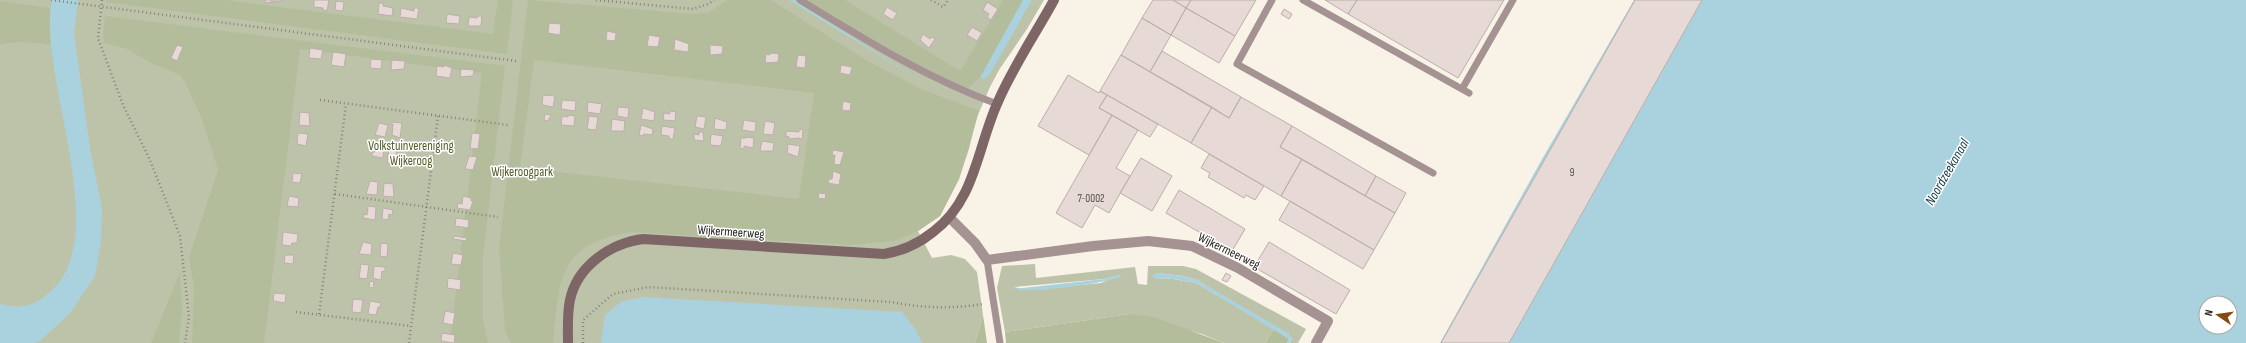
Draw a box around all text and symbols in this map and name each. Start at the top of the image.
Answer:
water label: Noordzeekanaal [1921,135,1973,208]
park label: Volkstuinvereniging Wijkeroog [368,138,454,169]
park label: Wijkeroogpark [491,164,553,180]
house number: 9 [1570,166,1575,179]
house number: 7-0002 [1077,192,1105,205]
street label: Wijkermeerweg [697,222,765,242]
street label: Wijkermeerweg [1195,229,1263,273]
north arrow [2198,295,2238,335]
text: N [2202,308,2216,317]

